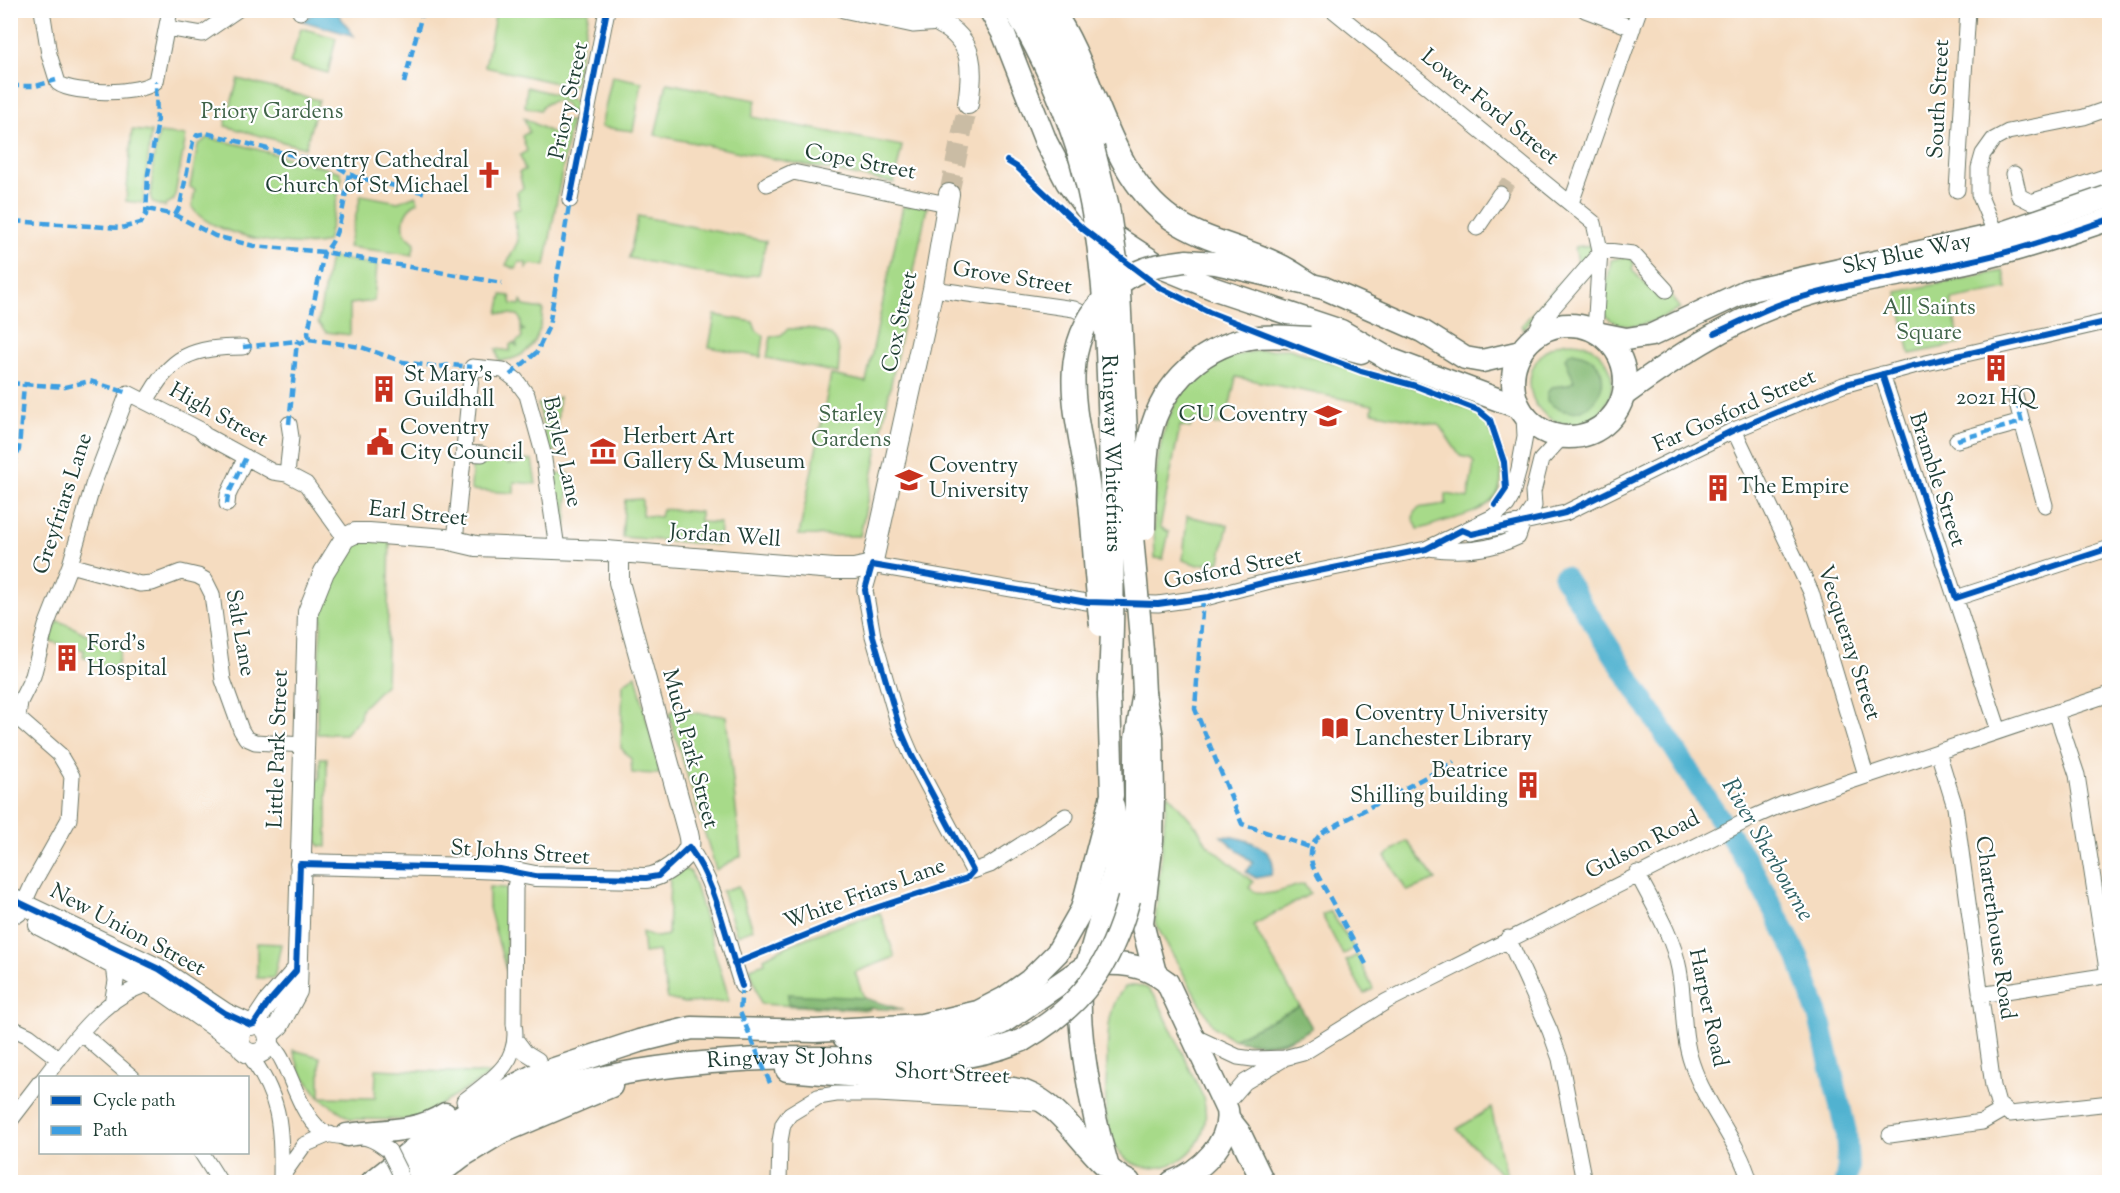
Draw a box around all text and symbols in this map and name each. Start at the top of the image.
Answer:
street label: South Street [1921,38,1959,160]
street label: Priory Street [542,39,598,163]
street label: Lower Ford Street [1413,42,1565,174]
park label: Priory Gardens [201,97,343,129]
street label: Cope Street [802,137,919,190]
place label: Coventry Cathedral Church of St Michael [265,146,469,203]
church icon: Coventry Cathedral Church of St Michael [474,160,504,190]
street label: Sky Blue Way [1839,226,1975,284]
street label: Grove Street [950,254,1074,304]
street label: Cox Street [875,268,927,375]
park label: All Saints Square [1882,293,1976,350]
building icon: 2021 HQ [1981,353,2011,383]
street label: Ringway Whitefriars [1091,354,1128,552]
place label: St Mary's Guildhall [404,360,495,417]
street label: Far Gosford Street [1649,362,1822,462]
building icon: St Mary's Guildhall [369,374,399,404]
street label: High Street [163,376,274,457]
place label: 2021 HQ [1956,383,2039,415]
street label: Bayley Lane [533,394,589,510]
park label: Starley Gardens [811,400,891,457]
place label: CU Coventry [1178,400,1308,432]
school or university icon: CU Coventry [1313,401,1343,431]
street label: Bramble Street [1899,409,1973,552]
place label: Coventry City Council [400,413,524,470]
place label: Herbert Art Gallery & Museum [623,422,805,479]
public building icon: Coventry City Council [365,427,395,457]
street label: Greyfriars Lane [26,429,102,579]
museum icon: Herbert Art Gallery & Museum [588,436,618,466]
place label: Coventry University [929,451,1029,508]
school or university icon: Coventry University [894,465,924,495]
place label: The Empire [1738,472,1849,504]
building icon: The Empire [1703,473,1733,503]
street label: Earl Street [367,494,469,536]
street label: Jordan Well [667,517,782,557]
street label: Gosford Street [1161,541,1305,599]
street label: Vecqueray Street [1808,561,1888,725]
street label: Salt Lane [216,587,262,679]
place label: Ford's Hospital [87,629,167,686]
building icon: Ford's Hospital [52,643,82,673]
street label: Much Park Street [652,666,726,833]
street label: Little Park Street [260,669,298,829]
place label: Coventry University Lanchester Library [1355,699,1549,756]
library icon: Coventry University Lanchester Library [1320,713,1350,743]
place label: Beatrice Shilling building [1350,756,1508,813]
building icon: Beatrice Shilling building [1513,770,1543,800]
water label: River Sherbourne [1712,772,1822,928]
street label: Gulson Road [1580,803,1706,889]
street label: St Johns Street [449,833,591,875]
street label: Charterhouse Road [1965,834,2023,1022]
street label: White Friars Lane [780,851,950,939]
street label: New Union Street [44,877,211,986]
street label: Harper Road [1679,946,1735,1070]
street label: Ringway St Johns [706,1042,873,1078]
street label: Short Street [894,1056,1011,1094]
legend [39,1076,249,1154]
text: Cycle path [93,1089,176,1115]
text: Path [93,1119,128,1145]

